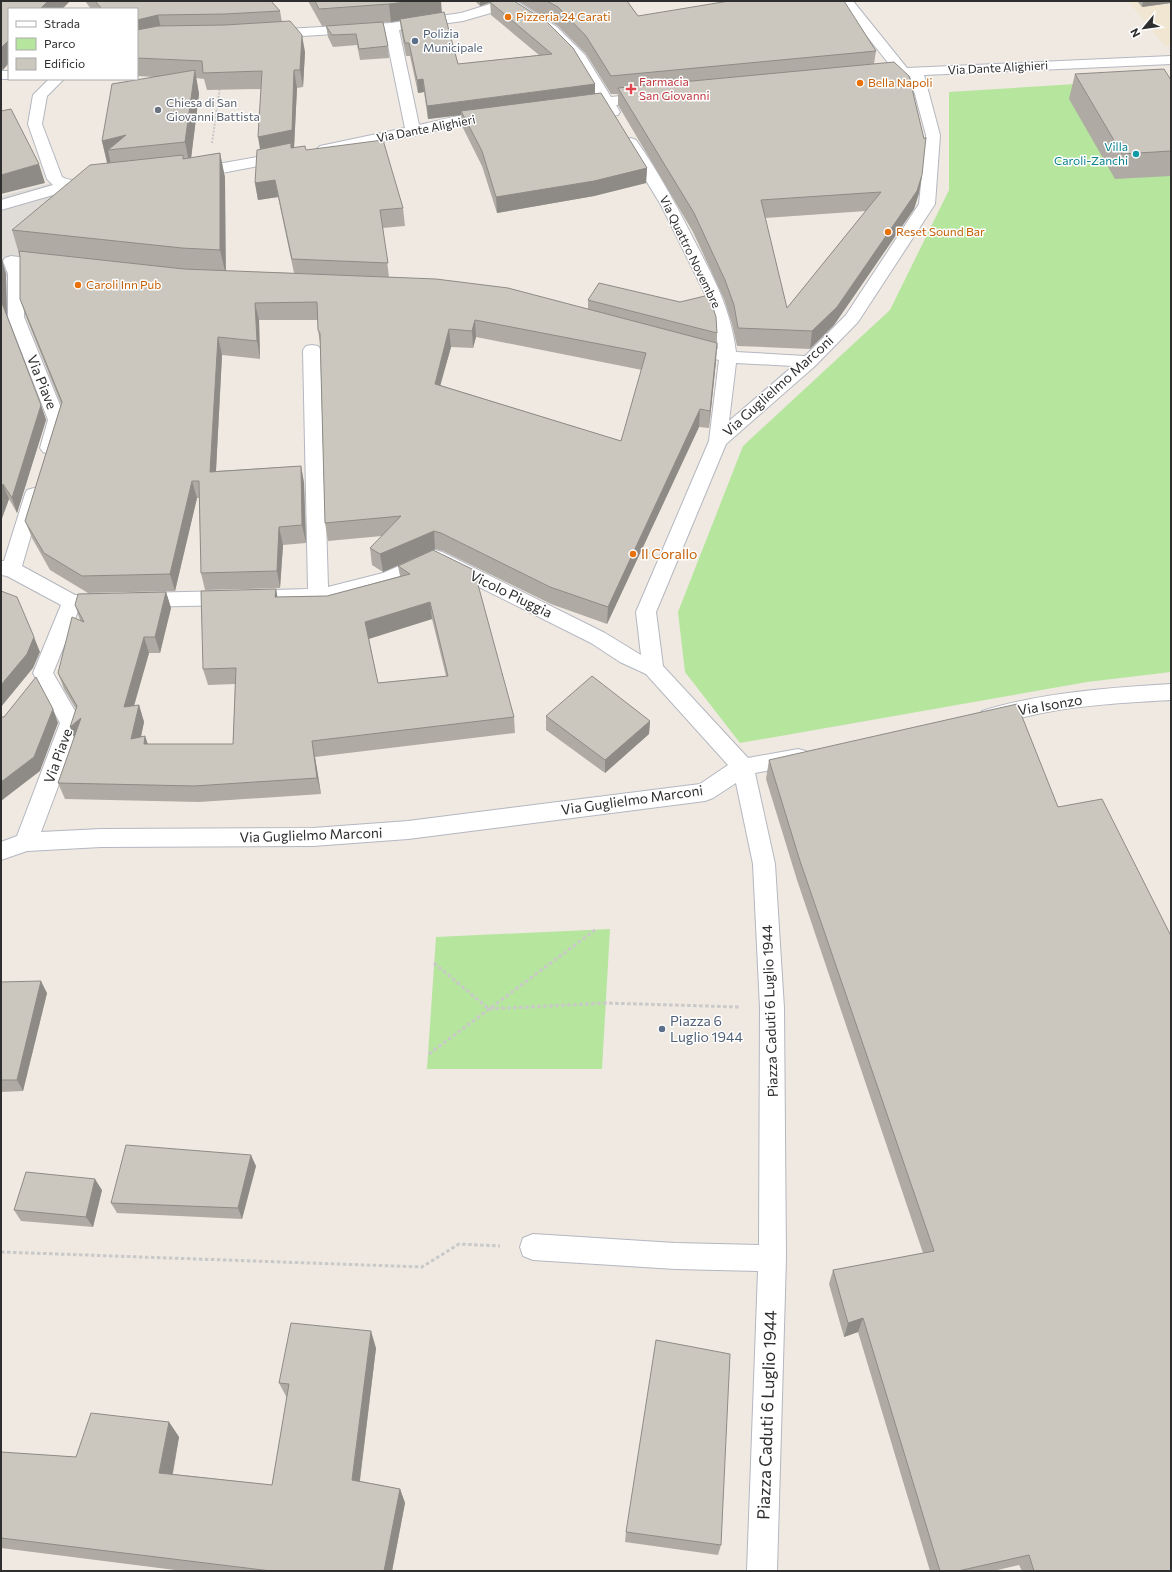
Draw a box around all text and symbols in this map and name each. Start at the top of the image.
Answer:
legend [8,8,138,80]
north arrow [1124,8,1164,48]
place label: Pizzeria 24 Carati [516,9,611,23]
marker: Pizzeria 24 Carati [503,12,513,22]
text: Strada [44,16,80,30]
place label: Polizia Municipale [423,26,483,54]
text: N [1127,26,1143,40]
text: Parco [44,36,76,50]
marker: Polizia Municipale [410,36,420,46]
text: Edificio [44,56,85,70]
street label: Via Dante Alighieri [947,57,1048,77]
place label: Farmacia San Giovanni [639,74,709,102]
place label: Bella Napoli [868,75,932,89]
marker: Bella Napoli [855,78,865,88]
marker: Farmacia San Giovanni [626,84,636,94]
place label: Chiesa di San Giovanni Battista [166,95,260,123]
marker: Chiesa di San Giovanni Battista [153,105,163,115]
street label: Via Dante Alighieri [375,112,476,144]
place label: Villa Caroli-Zanchi [1054,139,1128,167]
marker: Villa Caroli-Zanchi [1131,149,1141,159]
street label: Via Quattro Novembre [658,193,724,310]
place label: Reset Sound Bar [896,224,985,238]
marker: Reset Sound Bar [883,227,893,237]
place label: Caroli Inn Pub [86,277,161,291]
marker: Caroli Inn Pub [73,280,83,290]
street label: Via Guglielmo Marconi [719,331,837,440]
street label: Via Piave [24,352,61,411]
place label: Il Corallo [641,545,697,562]
marker: Il Corallo [628,549,638,559]
street label: Vicolo Piuggia [467,566,555,621]
street label: Via Isonzo [1016,690,1083,719]
street label: Via Piave [40,726,75,786]
street label: Via Guglielmo Marconi [560,781,704,818]
street label: Via Guglielmo Marconi [239,824,383,845]
street label: Piazza Caduti 6 Luglio 1944 [758,924,781,1098]
place label: Piazza 6 Luglio 1944 [670,1012,744,1045]
marker: Piazza 6 Luglio 1944 [657,1024,667,1034]
street label: Piazza Caduti 6 Luglio 1944 [752,1310,781,1520]

